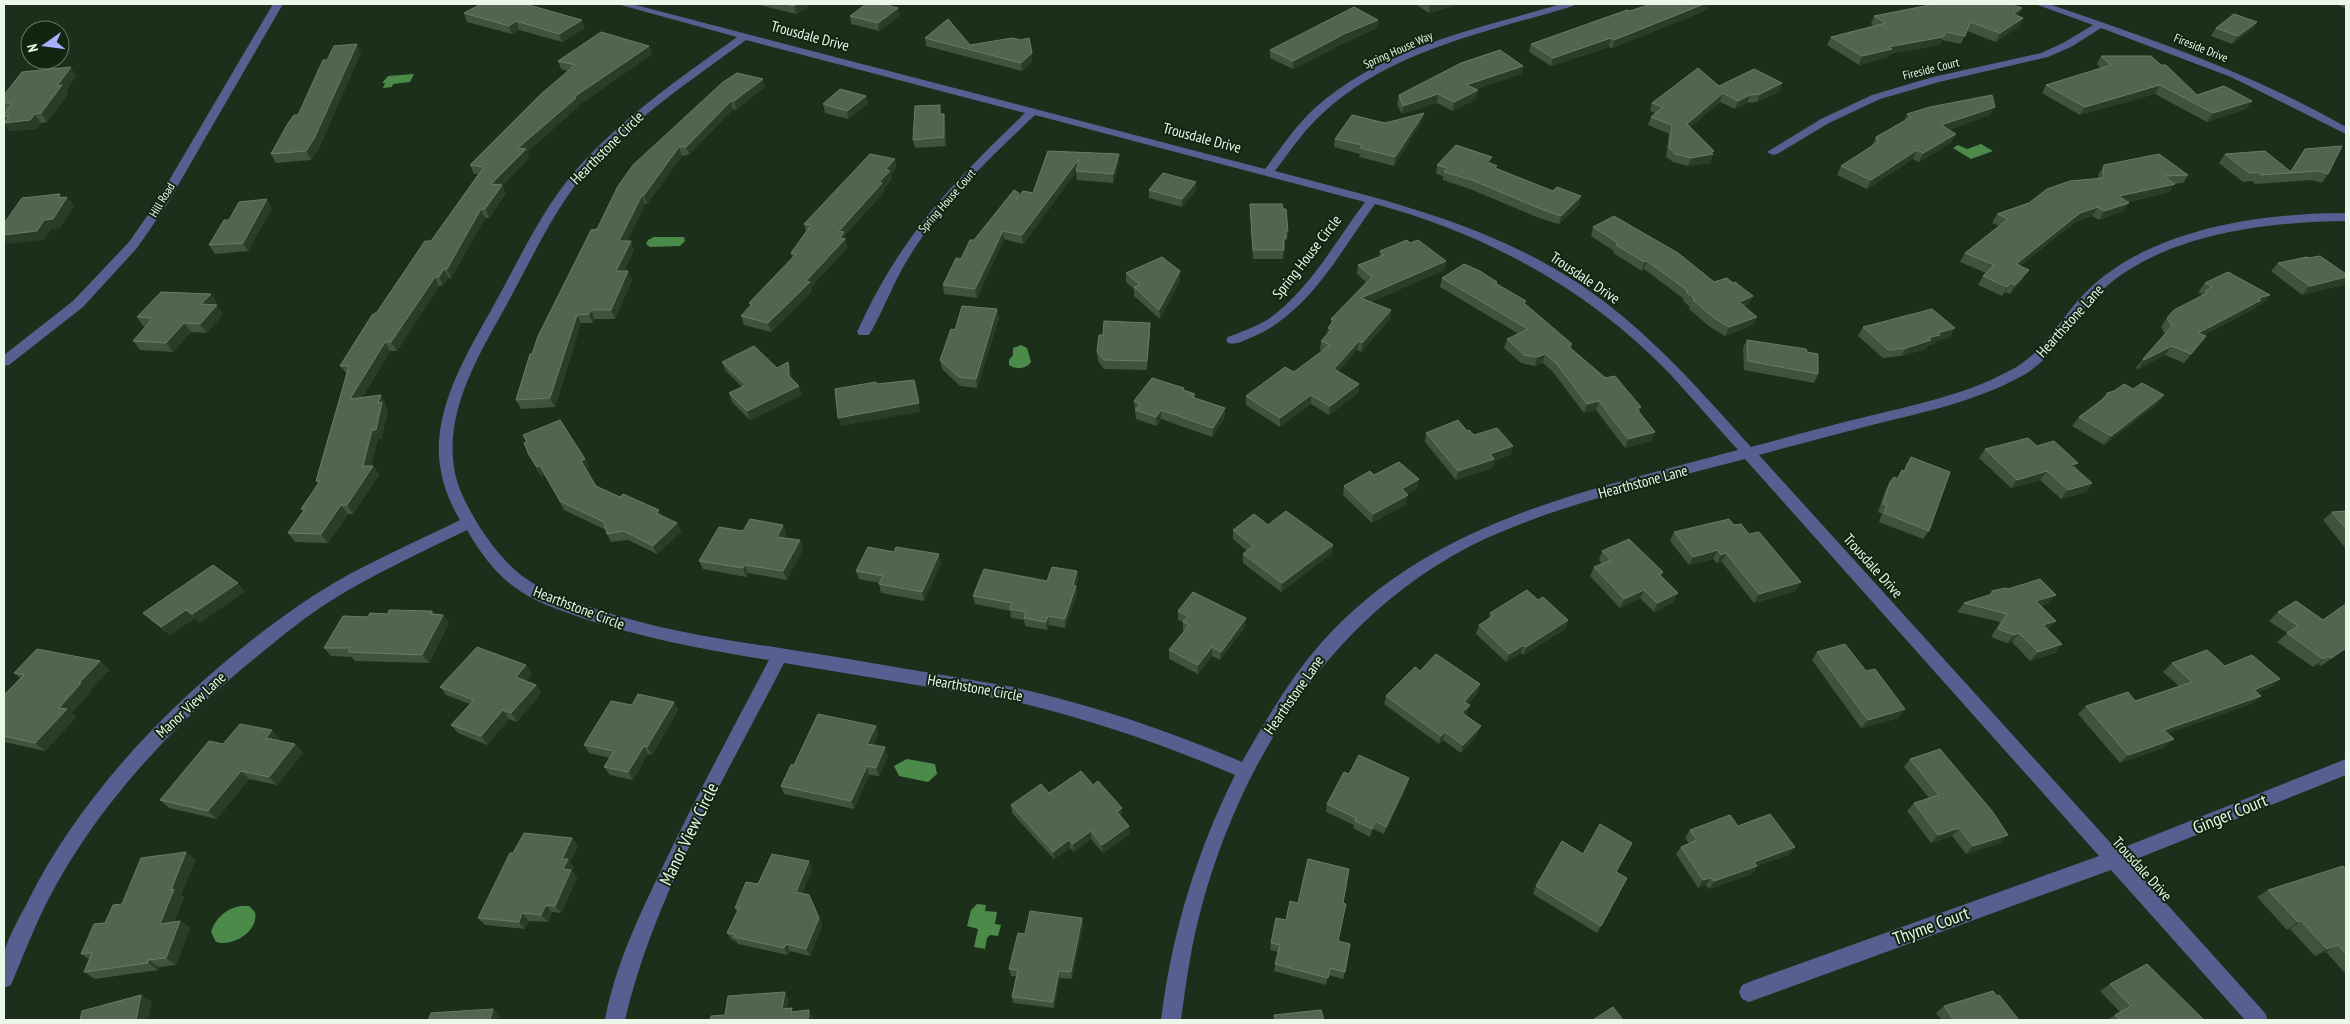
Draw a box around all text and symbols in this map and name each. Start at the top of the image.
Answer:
street label: Trousdale Drive [769,16,851,55]
north arrow [20,20,70,70]
street label: Spring House Way [1361,27,1435,72]
street label: Fireside Drive [2172,30,2230,65]
text: N [23,42,42,54]
street label: Fireside Court [1901,54,1961,83]
street label: Hearthstone Circle [566,107,647,188]
street label: Trousdale Drive [1161,118,1243,157]
street label: Spring House Court [915,165,979,236]
street label: Hill Road [145,180,178,220]
street label: Spring House Circle [1268,211,1345,302]
street label: Trousdale Drive [1547,247,1624,308]
street label: Hearthstone Lane [2032,280,2107,361]
street label: Hearthstone Lane [1596,460,1690,503]
street label: Trousdale Drive [1839,529,1907,602]
street label: Hearthstone Circle [531,581,627,634]
street label: Hearthstone Lane [1259,652,1328,738]
street label: Manor View Lane [152,668,229,742]
street label: Hearthstone Circle [926,670,1024,705]
street label: Manor View Circle [654,779,723,889]
street label: Ginger Court [2189,788,2270,839]
street label: Trousdale Drive [2108,832,2176,905]
street label: Thyme Court [1890,901,1972,950]

